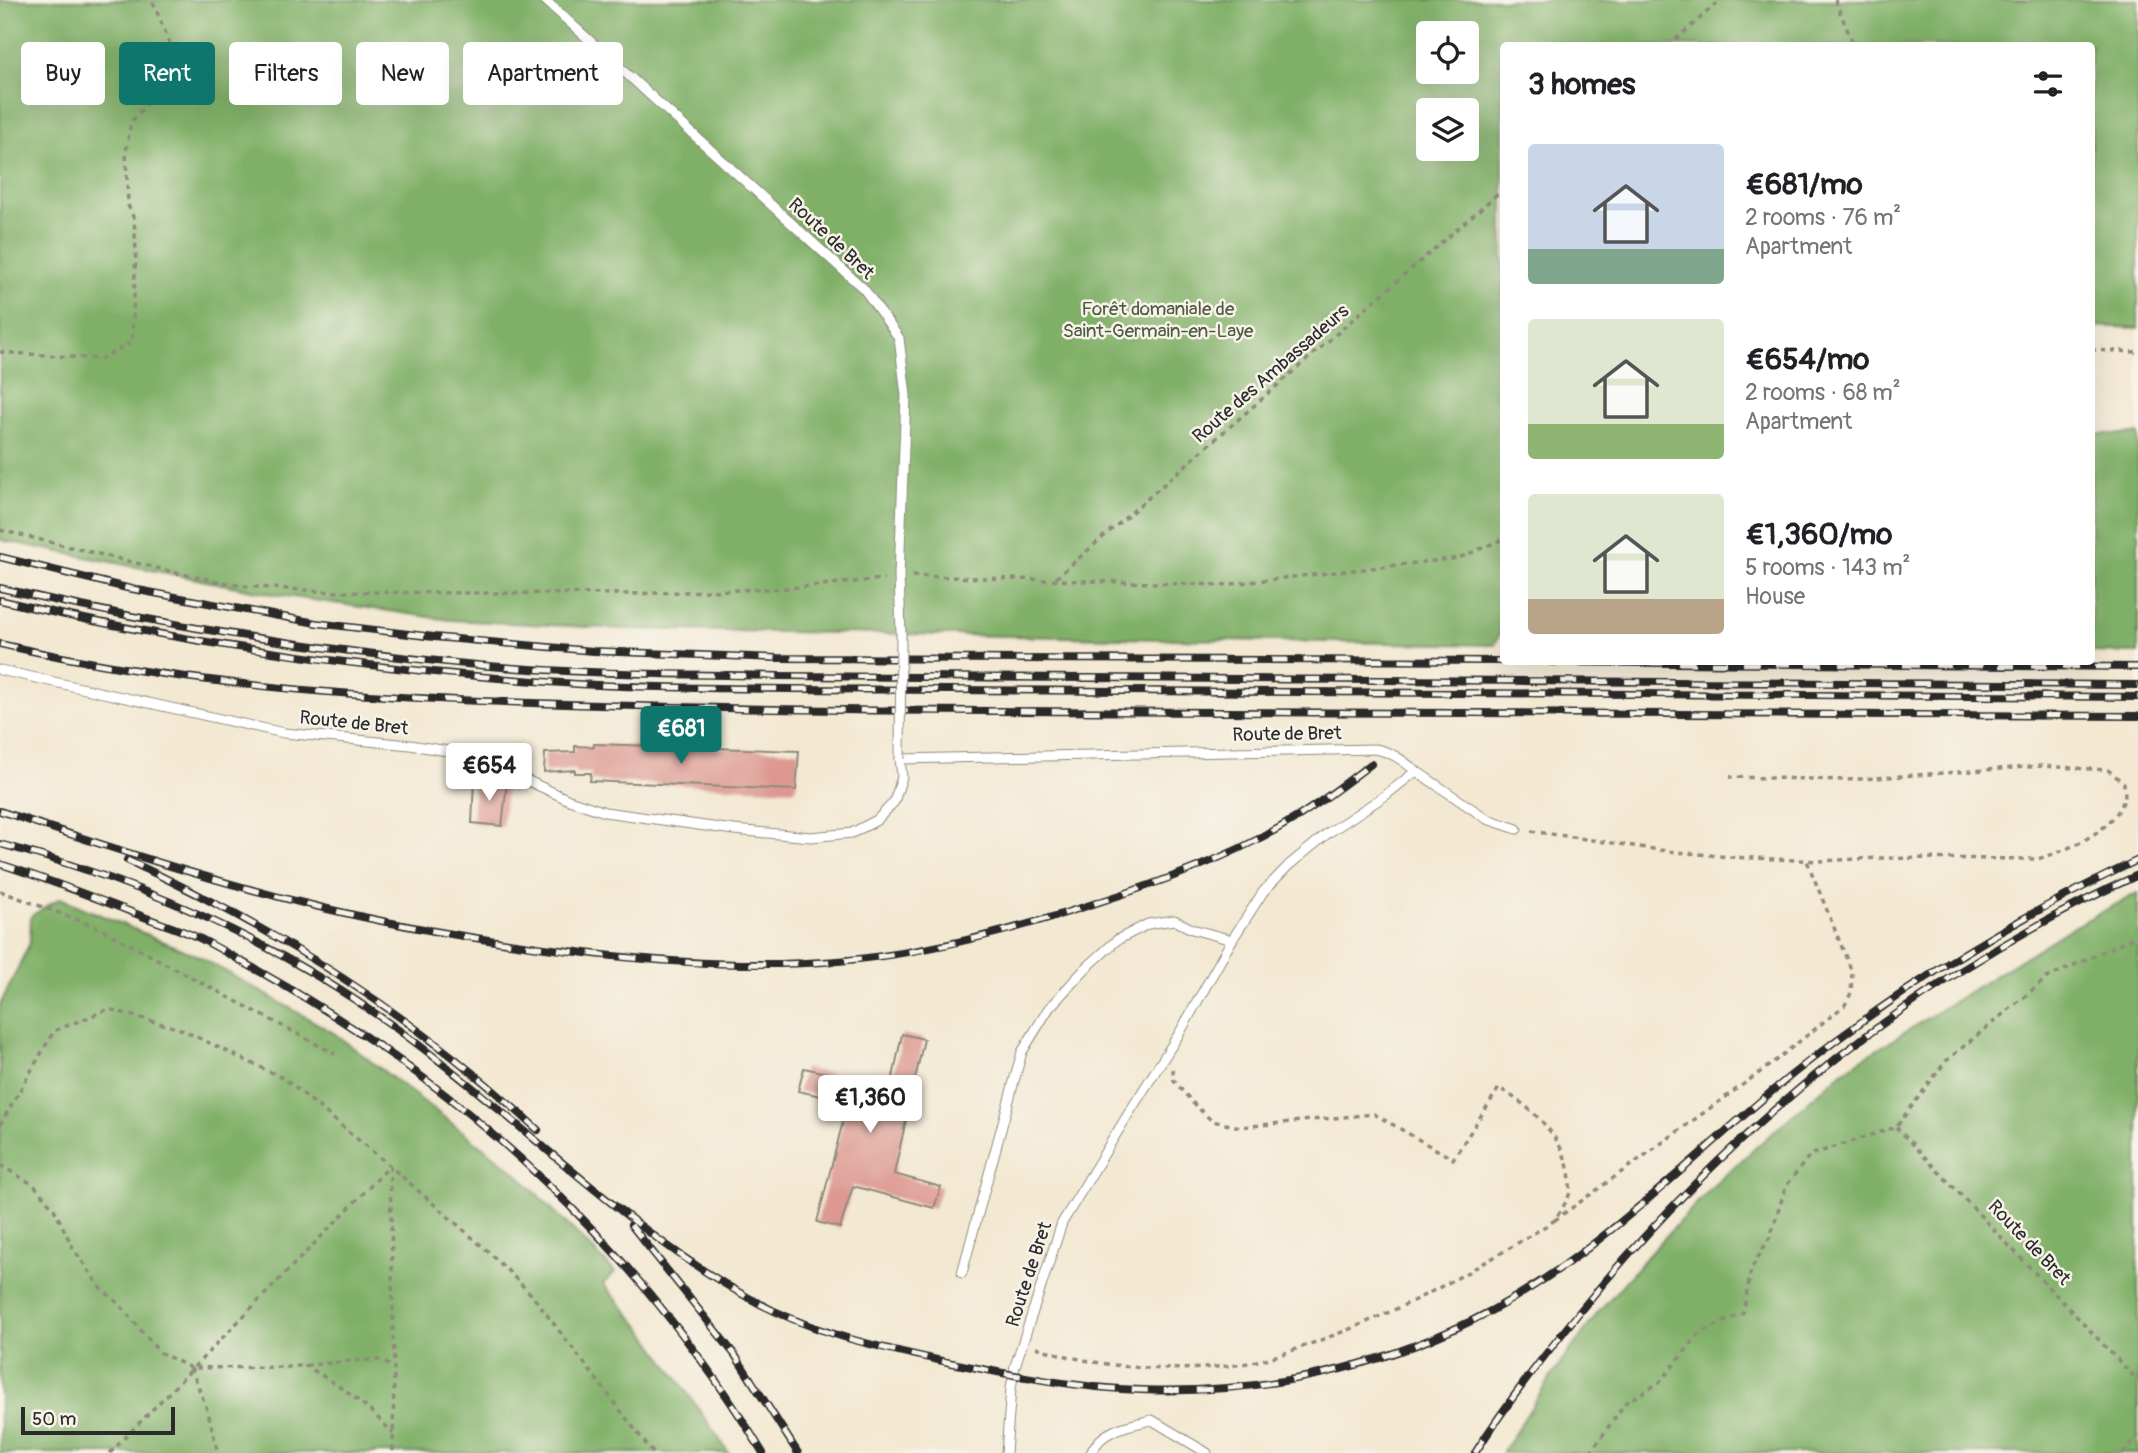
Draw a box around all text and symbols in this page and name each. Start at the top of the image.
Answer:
map controls [1416,21,1479,161]
button: locate [1416,21,1479,84]
chip: Buy [21,42,105,105]
chip: Rent [119,42,215,105]
chip: Filters [229,42,342,105]
chip: New [356,42,449,105]
chip: Apartment [463,42,623,105]
icon: filters [2029,65,2067,103]
text: 3 homes [1528,66,1635,103]
button: layers [1416,98,1479,161]
text: €681/mo [1745,166,1863,203]
icon: home [1584,172,1668,256]
street label: Route de Bret [783,193,880,285]
text: 2 rooms · 76 m² [1745,203,1901,232]
text: Apartment [1745,232,1852,261]
park label: Forêt domaniale de Saint-Germain-en-Laye [1063,297,1254,343]
street label: Route des Ambassadeurs [1187,299,1354,448]
text: €654/mo [1745,341,1869,378]
icon: home [1584,347,1668,431]
text: 2 rooms · 68 m² [1745,378,1901,407]
text: Apartment [1745,407,1852,436]
text: €1,360/mo [1745,516,1892,553]
icon: home [1584,522,1668,606]
text: 5 rooms · 143 m² [1745,553,1910,582]
text: House [1745,582,1805,611]
street label: Route de Bret [298,705,410,741]
pin: €681 [640,706,722,766]
text: €681 [656,714,706,743]
street label: Route de Bret [1232,721,1342,747]
pin: €654 [448,744,530,803]
text: €654 [462,751,516,780]
pin: €1,360 [813,1076,927,1135]
text: €1,360 [834,1083,906,1112]
street label: Route de Bret [1983,1195,2076,1291]
street label: Route de Bret [1001,1218,1057,1330]
scale bar [21,1404,175,1436]
text: 50 m [32,1407,76,1431]

